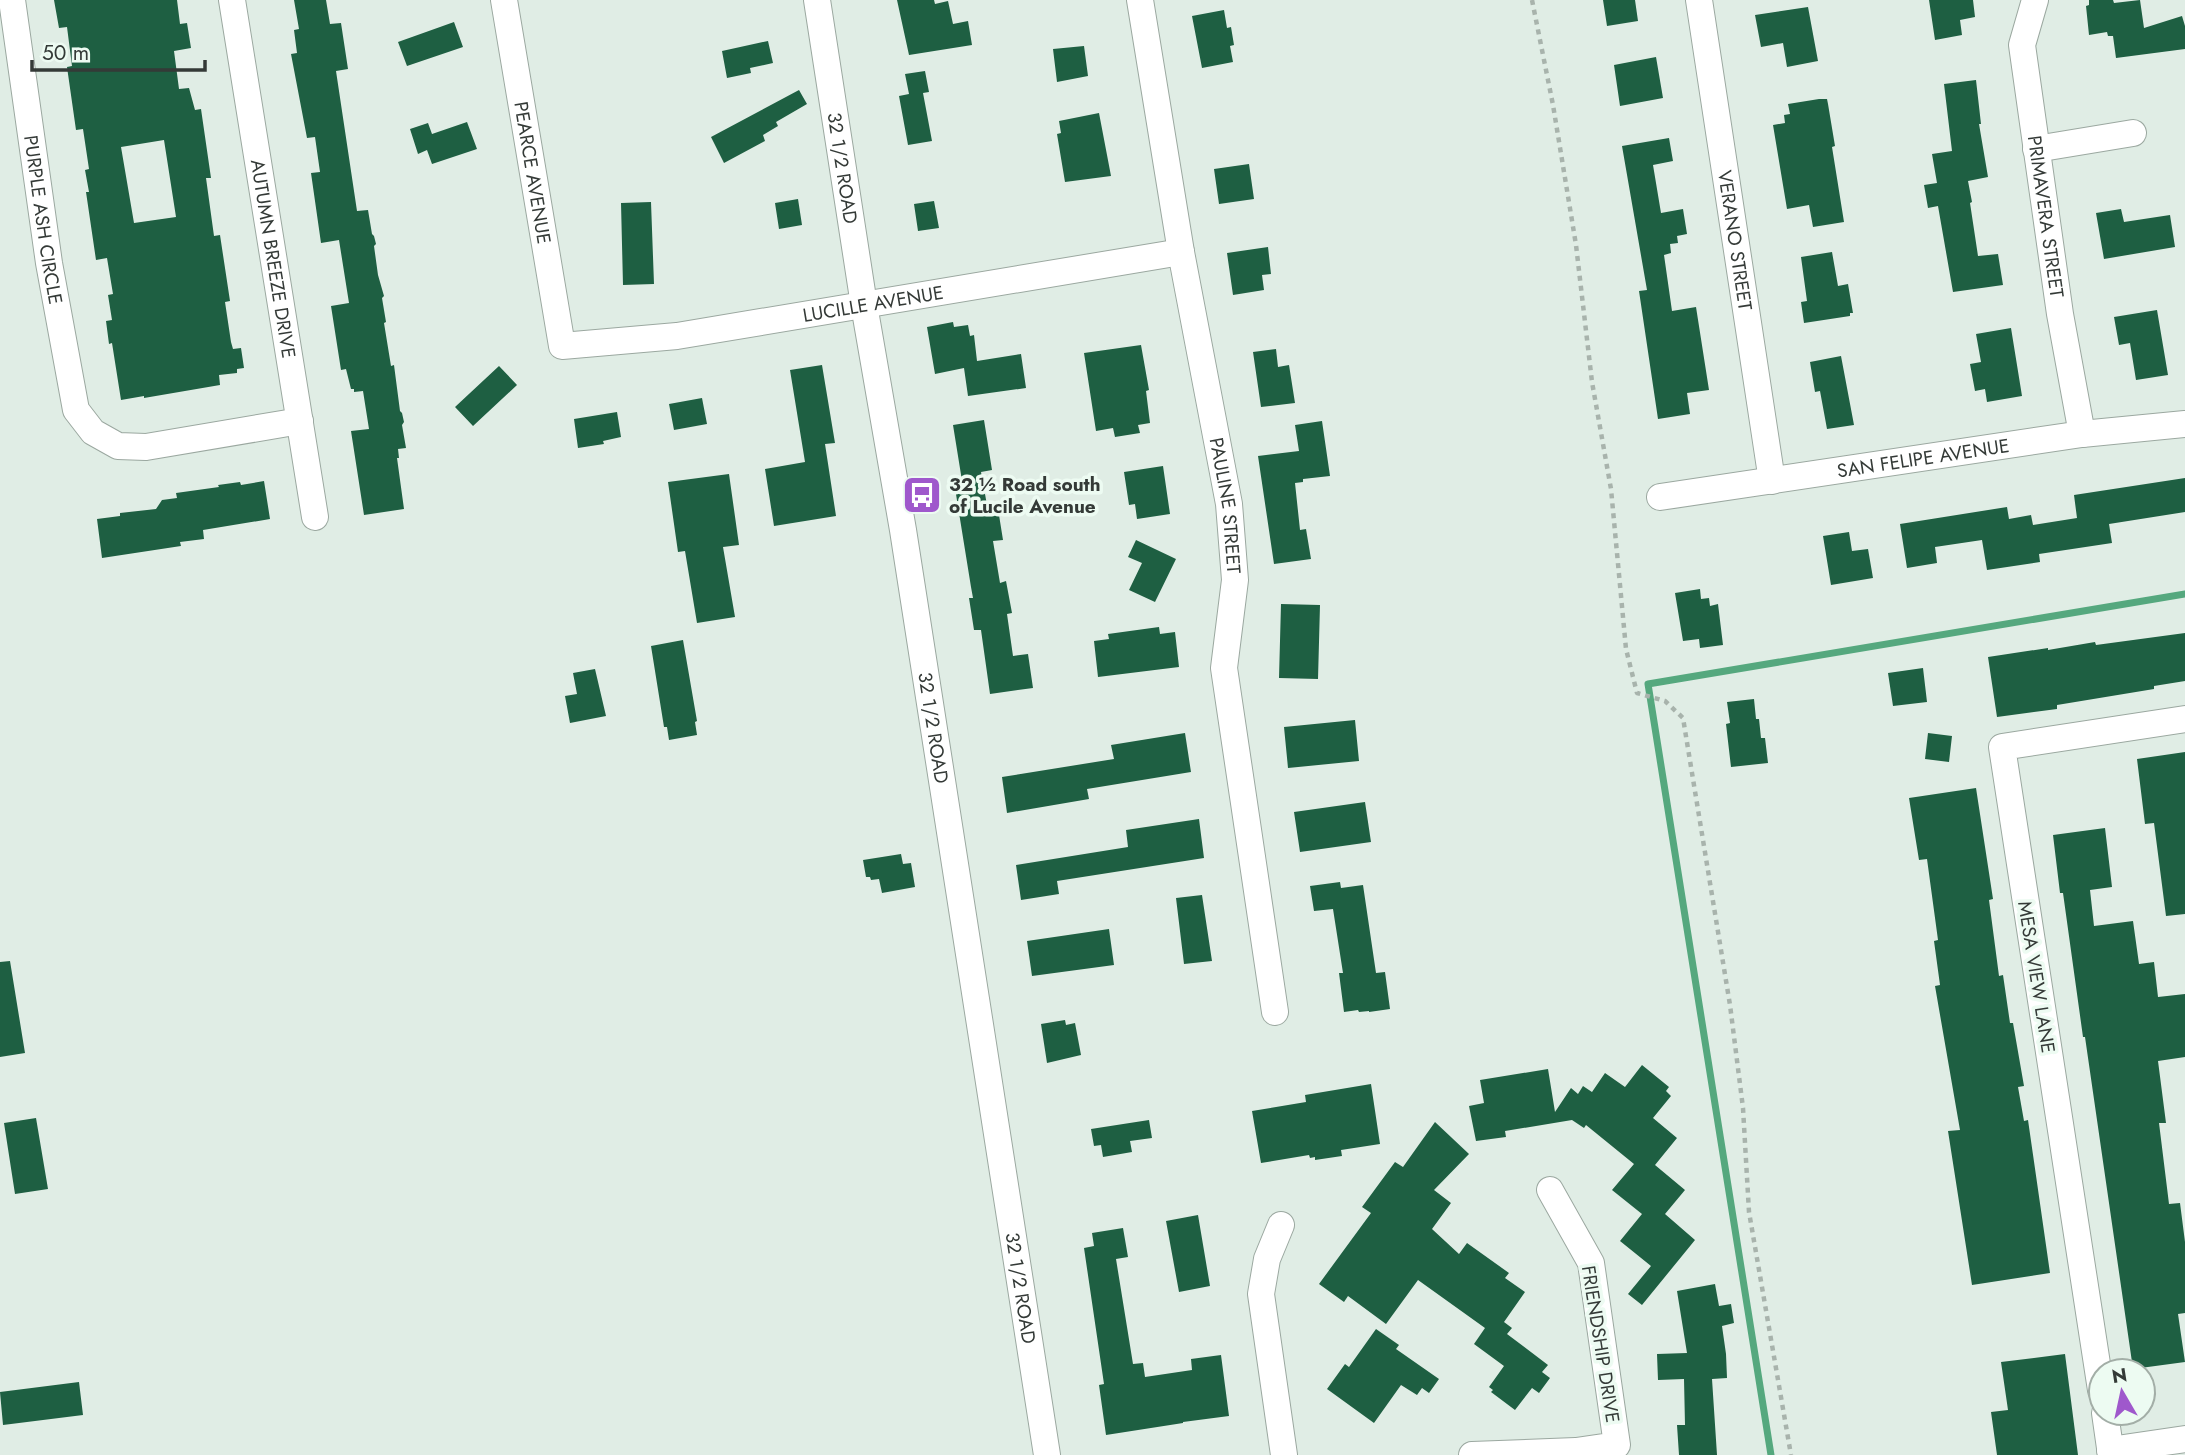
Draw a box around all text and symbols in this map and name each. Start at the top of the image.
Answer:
scale bar [32,28,205,72]
text: 50 m [42,38,89,68]
street label: PEARCE AVENUE [507,99,558,246]
street label: 32 1/2 ROAD [821,111,864,226]
street label: PURPLE ASH CIRCLE [17,133,69,307]
street label: PRIMAVERA STREET [2021,134,2071,299]
street label: AUTUMN BREEZE DRIVE [244,157,302,360]
street label: VERANO STREET [1711,168,1759,312]
street label: LUCILLE AVENUE [801,279,945,329]
street label: SAN FELIPE AVENUE [1835,432,2011,484]
street label: PAULINE STREET [1203,435,1247,575]
place label: 32 ½ Road south of Lucile Avenue [949,471,1100,520]
bus stop icon: 32 ½ Road south of Lucile Avenue [901,474,943,516]
street label: 32 1/2 ROAD [911,670,955,785]
street label: MESA VIEW LANE [2011,899,2062,1055]
street label: 32 1/2 ROAD [999,1230,1042,1346]
street label: FRIENDSHIP DRIVE [1575,1264,1626,1425]
north arrow [2087,1357,2157,1427]
text: N [2110,1361,2129,1390]

